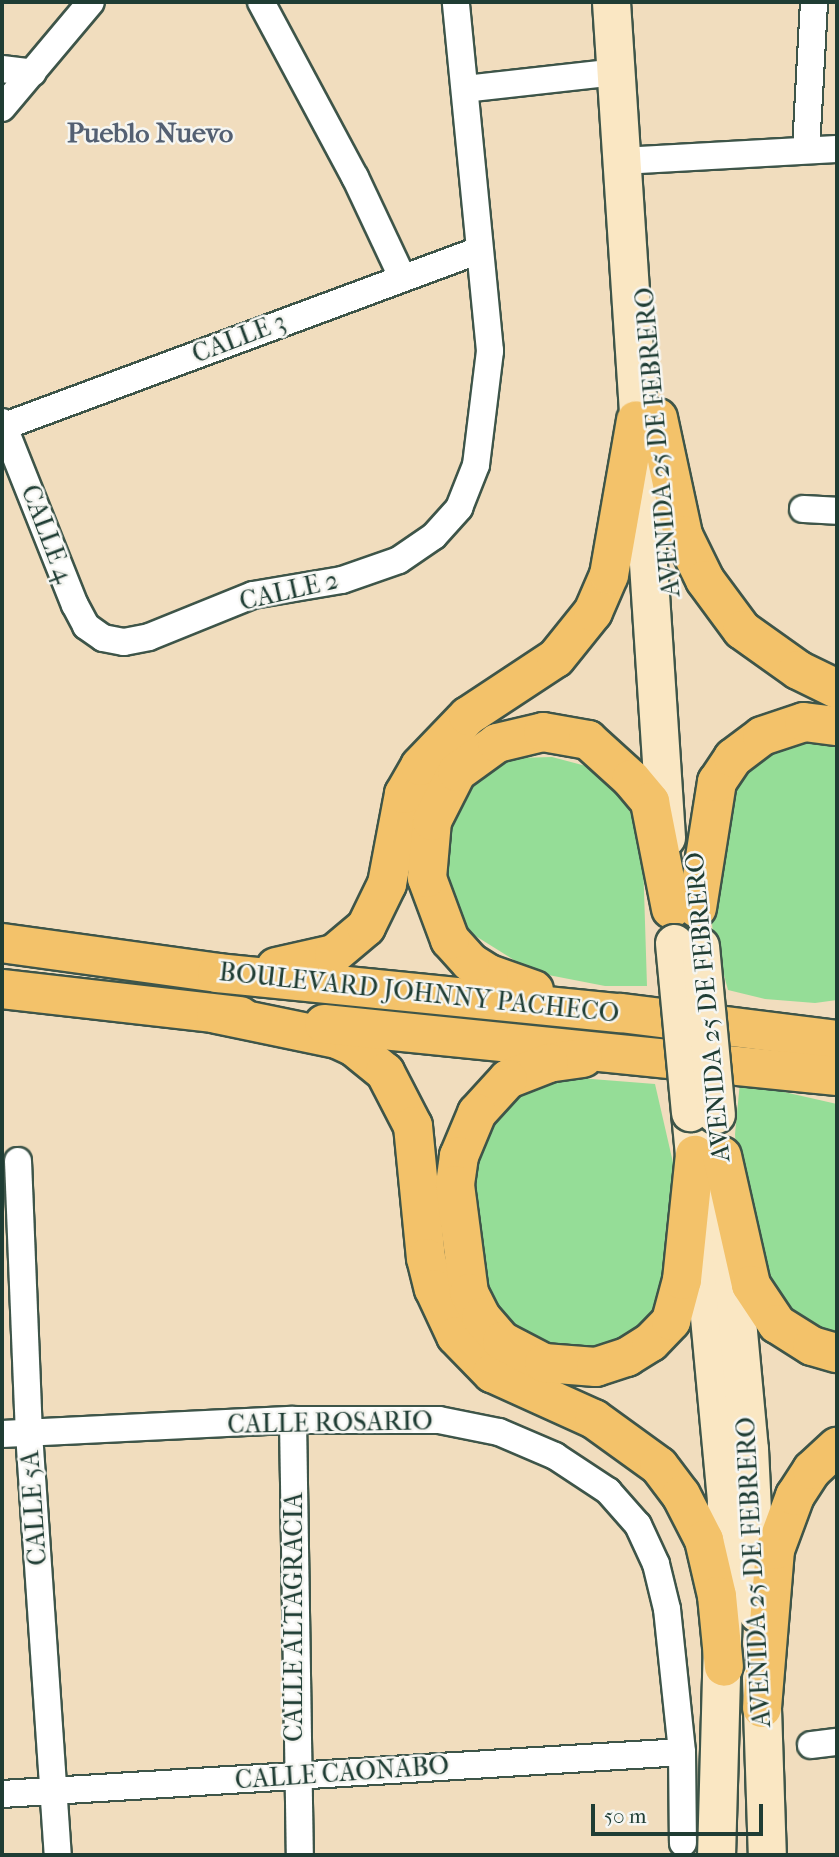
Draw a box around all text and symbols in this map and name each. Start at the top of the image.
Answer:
district label: Pueblo Nuevo [67,116,233,150]
street label: AVENIDA 25 DE FEBRERO [629,286,687,598]
street label: CALLE 3 [188,306,290,370]
street label: CALLE 4 [14,481,80,587]
street label: CALLE 2 [237,565,341,617]
street label: AVENIDA 25 DE FEBRERO [679,851,737,1163]
street label: BOULEVARD JOHNNY PACHECO [217,956,621,1030]
street label: CALLE ROSARIO [227,1406,433,1440]
street label: AVENIDA 25 DE FEBRERO [730,1416,778,1728]
street label: CALLE 5A [14,1449,54,1567]
street label: CALLE ALTAGRACIA [278,1492,310,1742]
street label: CALLE CAONABO [234,1750,450,1796]
scale bar [594,1790,766,1834]
text: 50 m [604,1804,647,1828]

